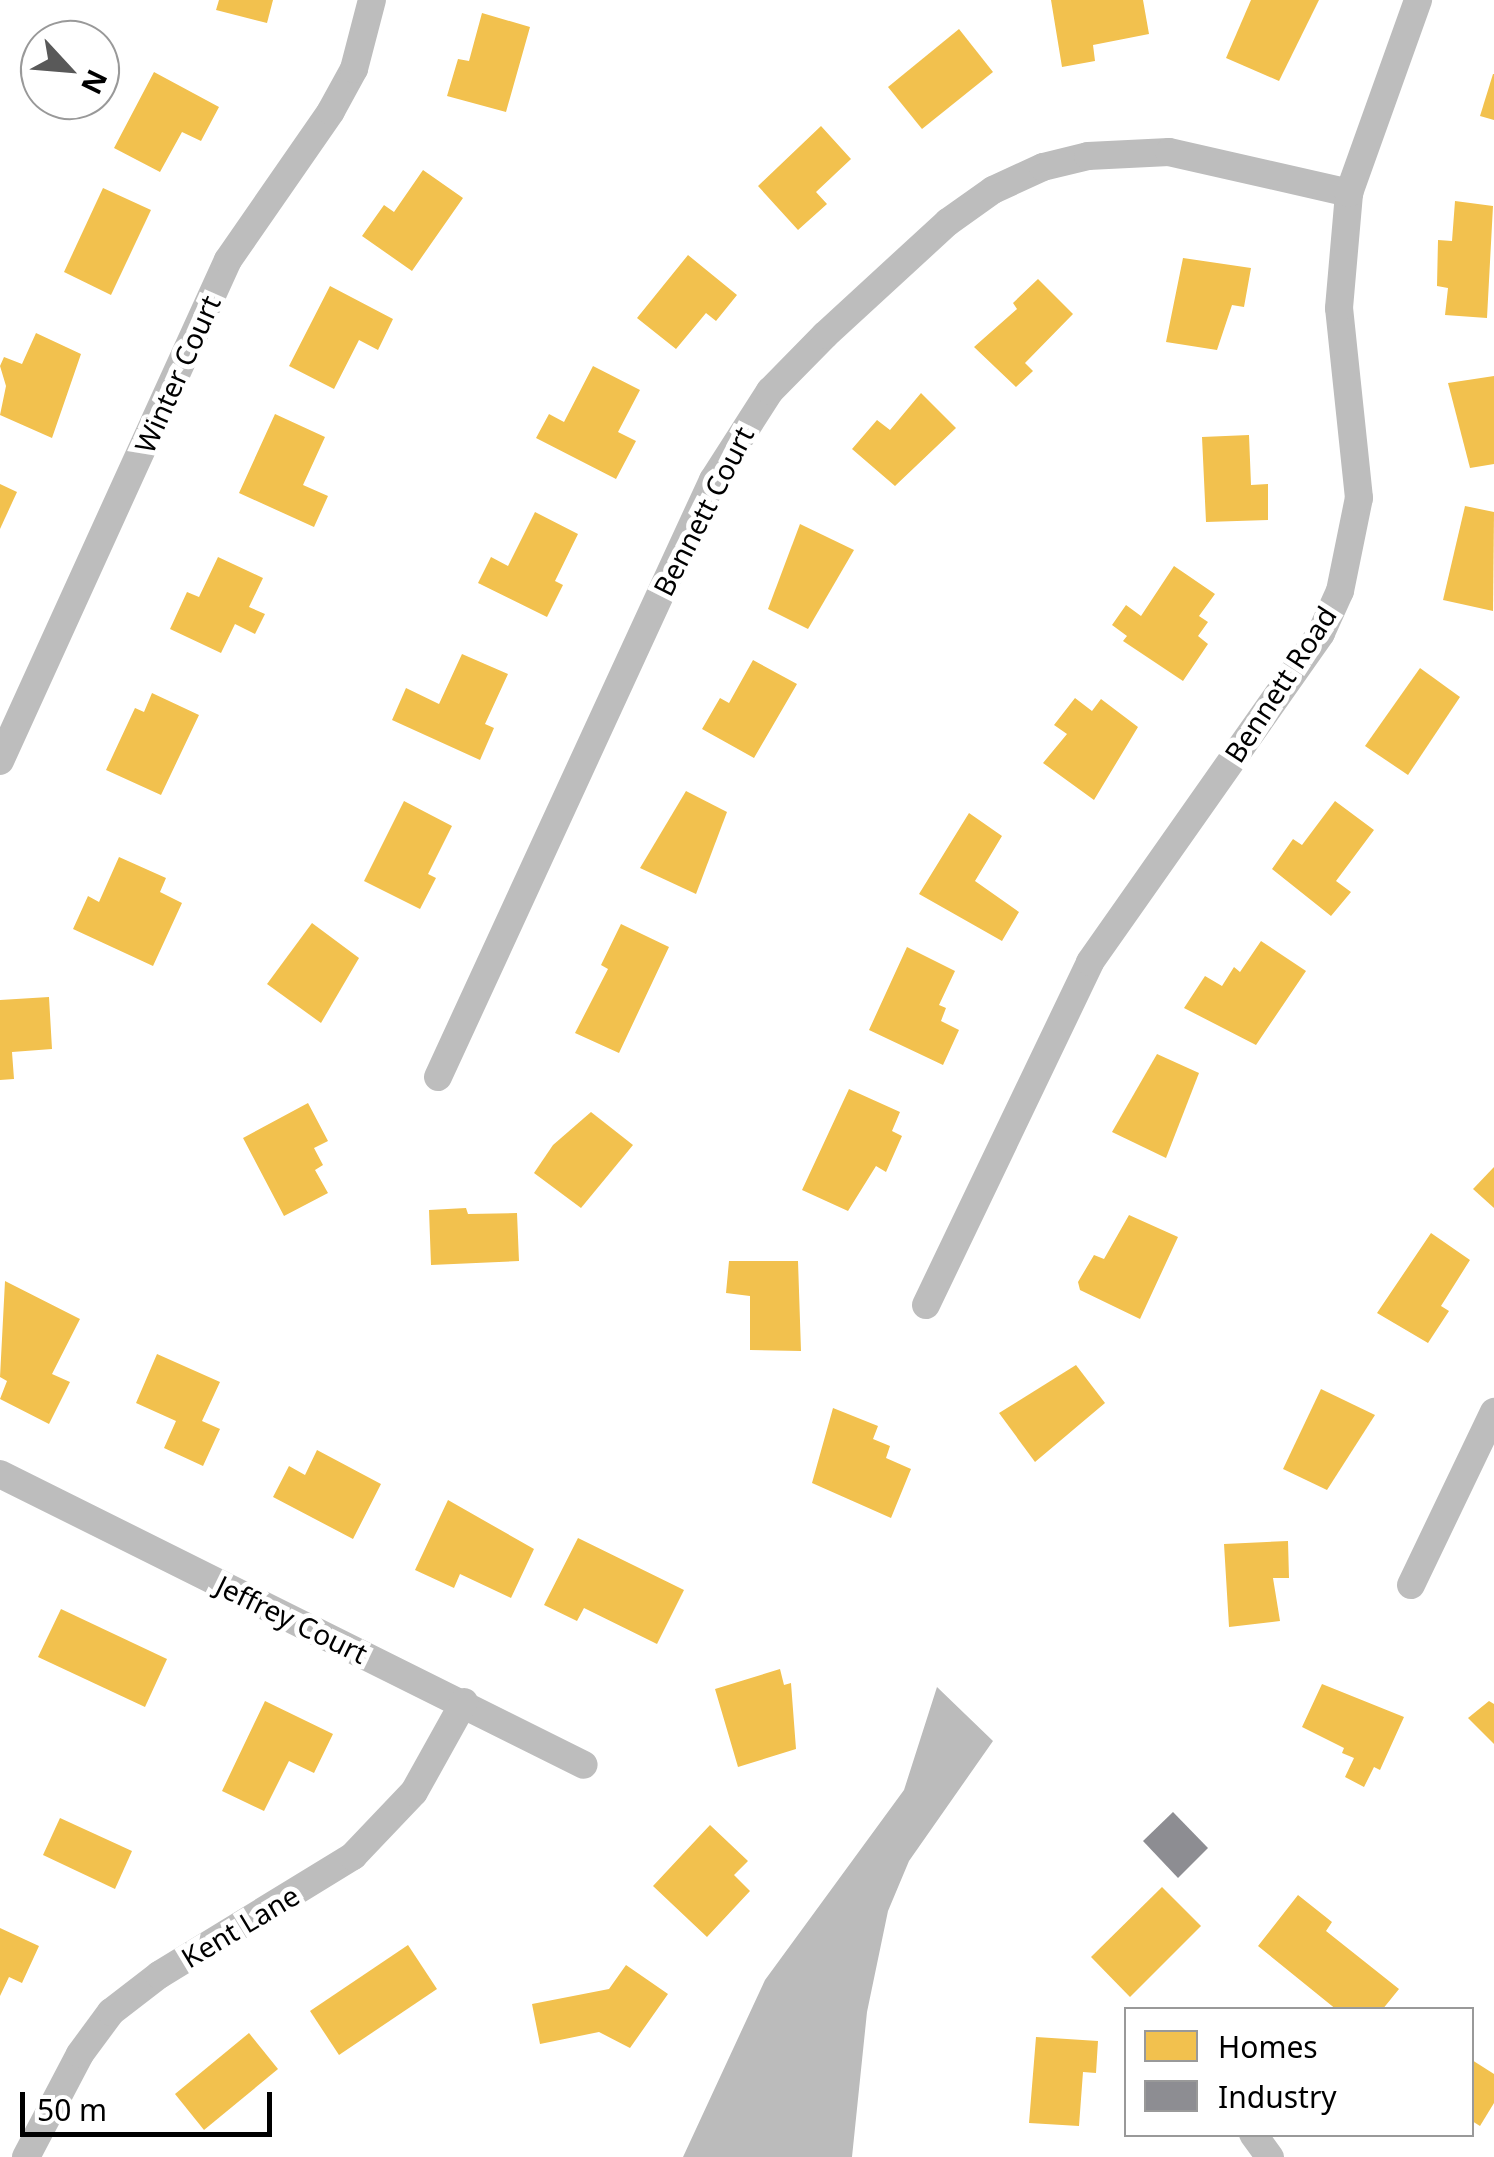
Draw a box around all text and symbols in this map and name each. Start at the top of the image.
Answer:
north arrow [20,20,120,120]
text: N [73,64,117,101]
street label: Winter Court [127,290,227,458]
street label: Bennett Court [646,421,760,601]
street label: Bennett Road [1217,600,1343,768]
street label: Jeffrey Court [211,1568,373,1670]
street label: Kent Lane [175,1878,305,1974]
legend [1124,2007,1474,2137]
text: Homes [1218,2026,1318,2067]
scale bar [25,2072,278,2134]
text: Industry [1218,2076,1337,2117]
text: 50 m [37,2089,107,2130]

